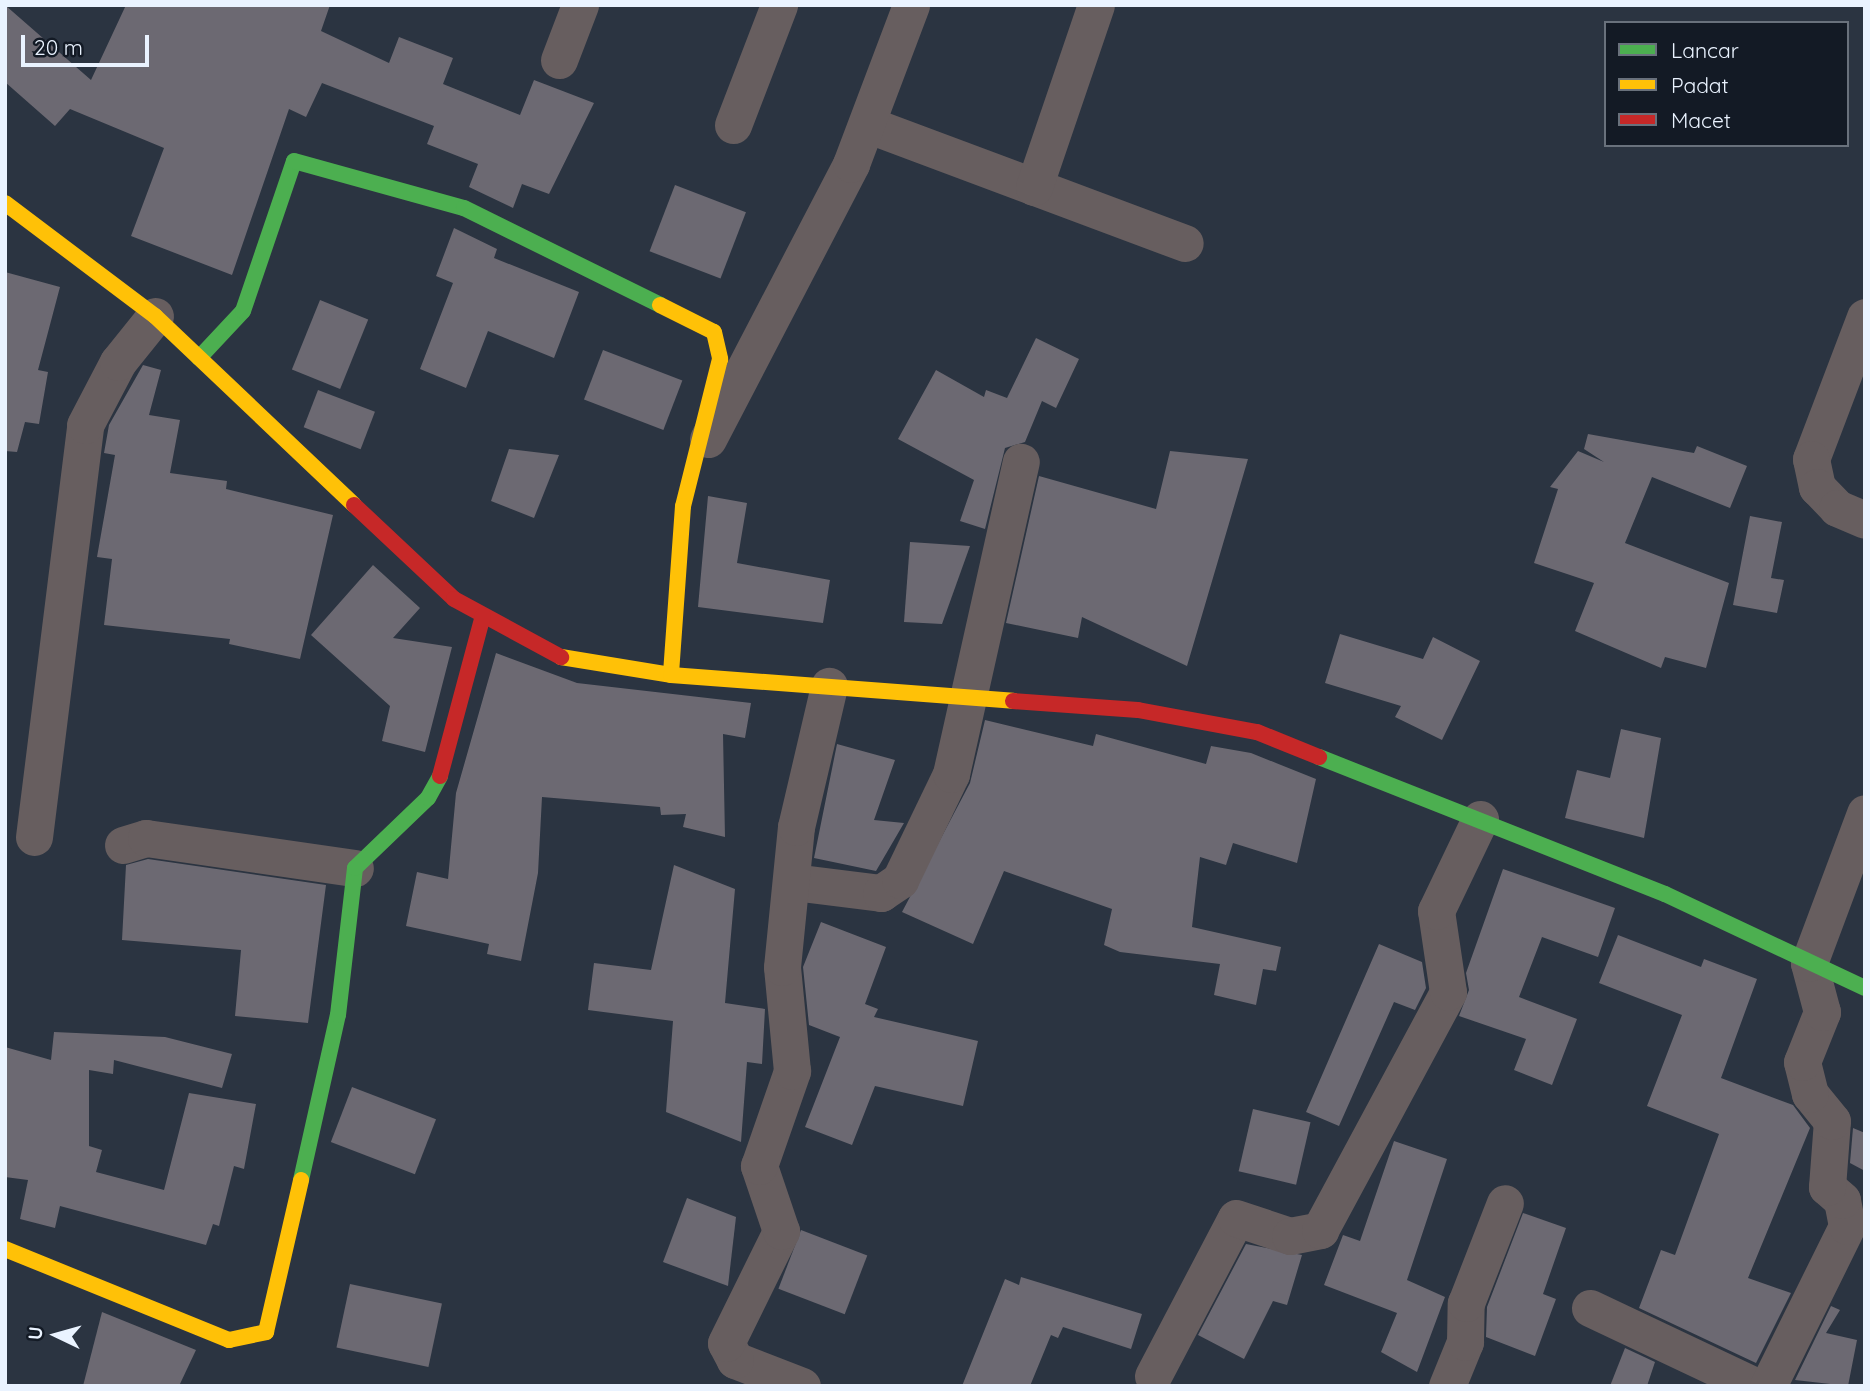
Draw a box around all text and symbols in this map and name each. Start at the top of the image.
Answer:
scale bar [24,21,152,65]
legend [1604,21,1849,147]
text: 20 m [34,34,83,60]
text: Lancar [1671,37,1739,63]
text: Padat [1671,72,1729,98]
text: Macet [1671,107,1731,133]
north arrow [21,1300,91,1370]
text: U [23,1325,48,1341]

